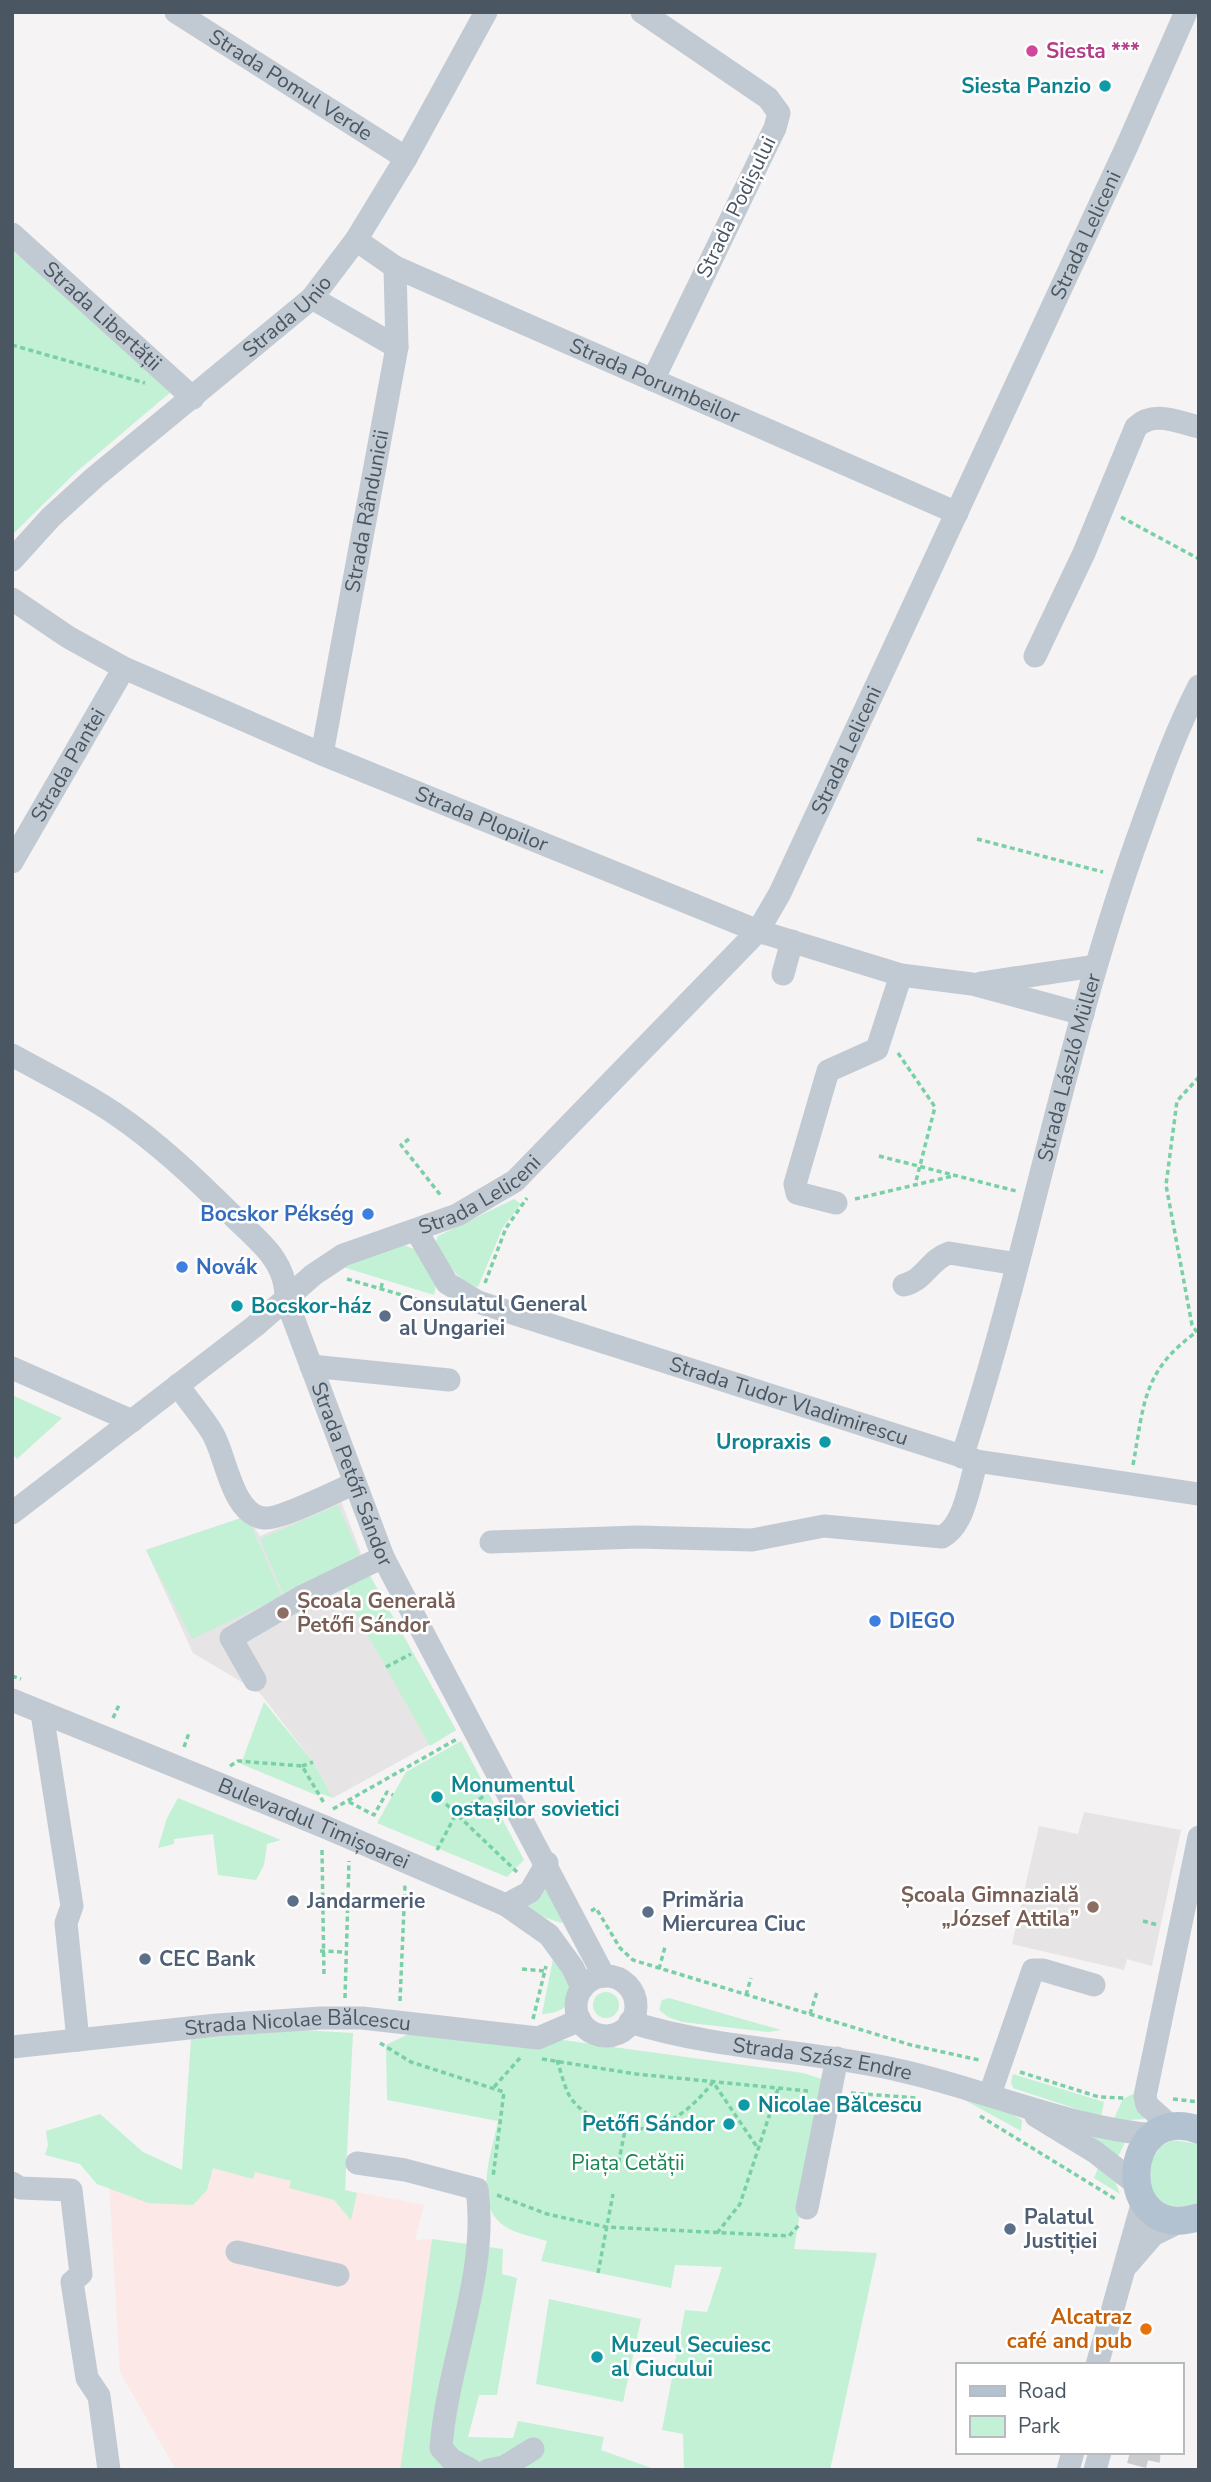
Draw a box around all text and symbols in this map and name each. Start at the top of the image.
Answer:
street label: Strada Pomul Verde [204,22,378,147]
place label: Siesta *** [1046,37,1140,65]
marker: Siesta *** [1024,43,1040,59]
place label: Siesta Panzio [961,72,1091,100]
marker: Siesta Panzio [1097,78,1113,94]
street label: Strada Podișului [690,132,782,282]
street label: Strada Leliceni [1044,166,1128,304]
street label: Strada Libertății [37,255,168,377]
street label: Strada Unio [236,270,338,364]
street label: Strada Porumbeilor [565,331,745,430]
street label: Strada Rândunicii [338,427,395,595]
street label: Strada Leliceni [804,681,888,819]
street label: Strada Pantei [24,703,112,827]
street label: Strada Plopilor [411,779,553,859]
street label: Strada László Müller [1031,969,1108,1165]
street label: Strada Leliceni [415,1149,547,1241]
place label: Bocskor Pékség [200,1200,354,1228]
marker: Bocskor Pékség [360,1206,376,1222]
place label: Novák [196,1253,258,1281]
marker: Novák [174,1259,190,1275]
place label: Consulatul General al Ungariei [399,1290,587,1342]
place label: Bocskor-ház [251,1292,372,1320]
marker: Bocskor-ház [229,1298,245,1314]
marker: Consulatul General al Ungariei [377,1308,393,1324]
street label: Strada Tudor Vladimirescu [666,1350,912,1452]
street label: Strada Petőfi Sándor [304,1378,400,1572]
place label: Uropraxis [716,1428,811,1456]
marker: Uropraxis [817,1434,833,1450]
place label: Școala Generală Petőfi Sándor [297,1587,456,1639]
marker: Școala Generală Petőfi Sándor [275,1605,291,1621]
place label: DIEGO [889,1607,955,1635]
marker: DIEGO [867,1613,883,1629]
street label: Bulevardul Timișoarei [214,1771,414,1876]
place label: Monumentul ostașilor sovietici [451,1771,620,1823]
marker: Monumentul ostașilor sovietici [429,1789,445,1805]
place label: Școala Gimnazială „József Attila” [901,1881,1079,1933]
place label: Primăria Miercurea Ciuc [662,1886,805,1938]
place label: Jandarmerie [306,1887,425,1915]
marker: Jandarmerie [285,1893,301,1909]
marker: Școala Gimnazială „József Attila” [1085,1899,1101,1915]
marker: Primăria Miercurea Ciuc [640,1904,656,1920]
place label: CEC Bank [159,1945,256,1973]
marker: CEC Bank [137,1951,153,1967]
street label: Strada Nicolae Bălcescu [183,2004,412,2042]
street label: Strada Szász Endre [731,2031,915,2087]
place label: Nicolae Bălcescu [758,2091,922,2119]
marker: Nicolae Bălcescu [736,2097,752,2113]
place label: Petőfi Sándor [582,2110,716,2138]
marker: Petőfi Sándor [721,2116,737,2132]
park label: Piața Cetății [571,2149,685,2177]
place label: Palatul Justiției [1023,2203,1097,2255]
marker: Palatul Justiției [1002,2221,1018,2237]
place label: Alcatraz café and pub [1007,2303,1132,2355]
marker: Alcatraz café and pub [1138,2321,1154,2337]
place label: Muzeul Secuiesc al Ciucului [611,2331,771,2383]
marker: Muzeul Secuiesc al Ciucului [589,2349,605,2365]
legend [956,2363,1183,2454]
text: Road [1018,2377,1067,2405]
text: Park [1018,2412,1060,2440]

